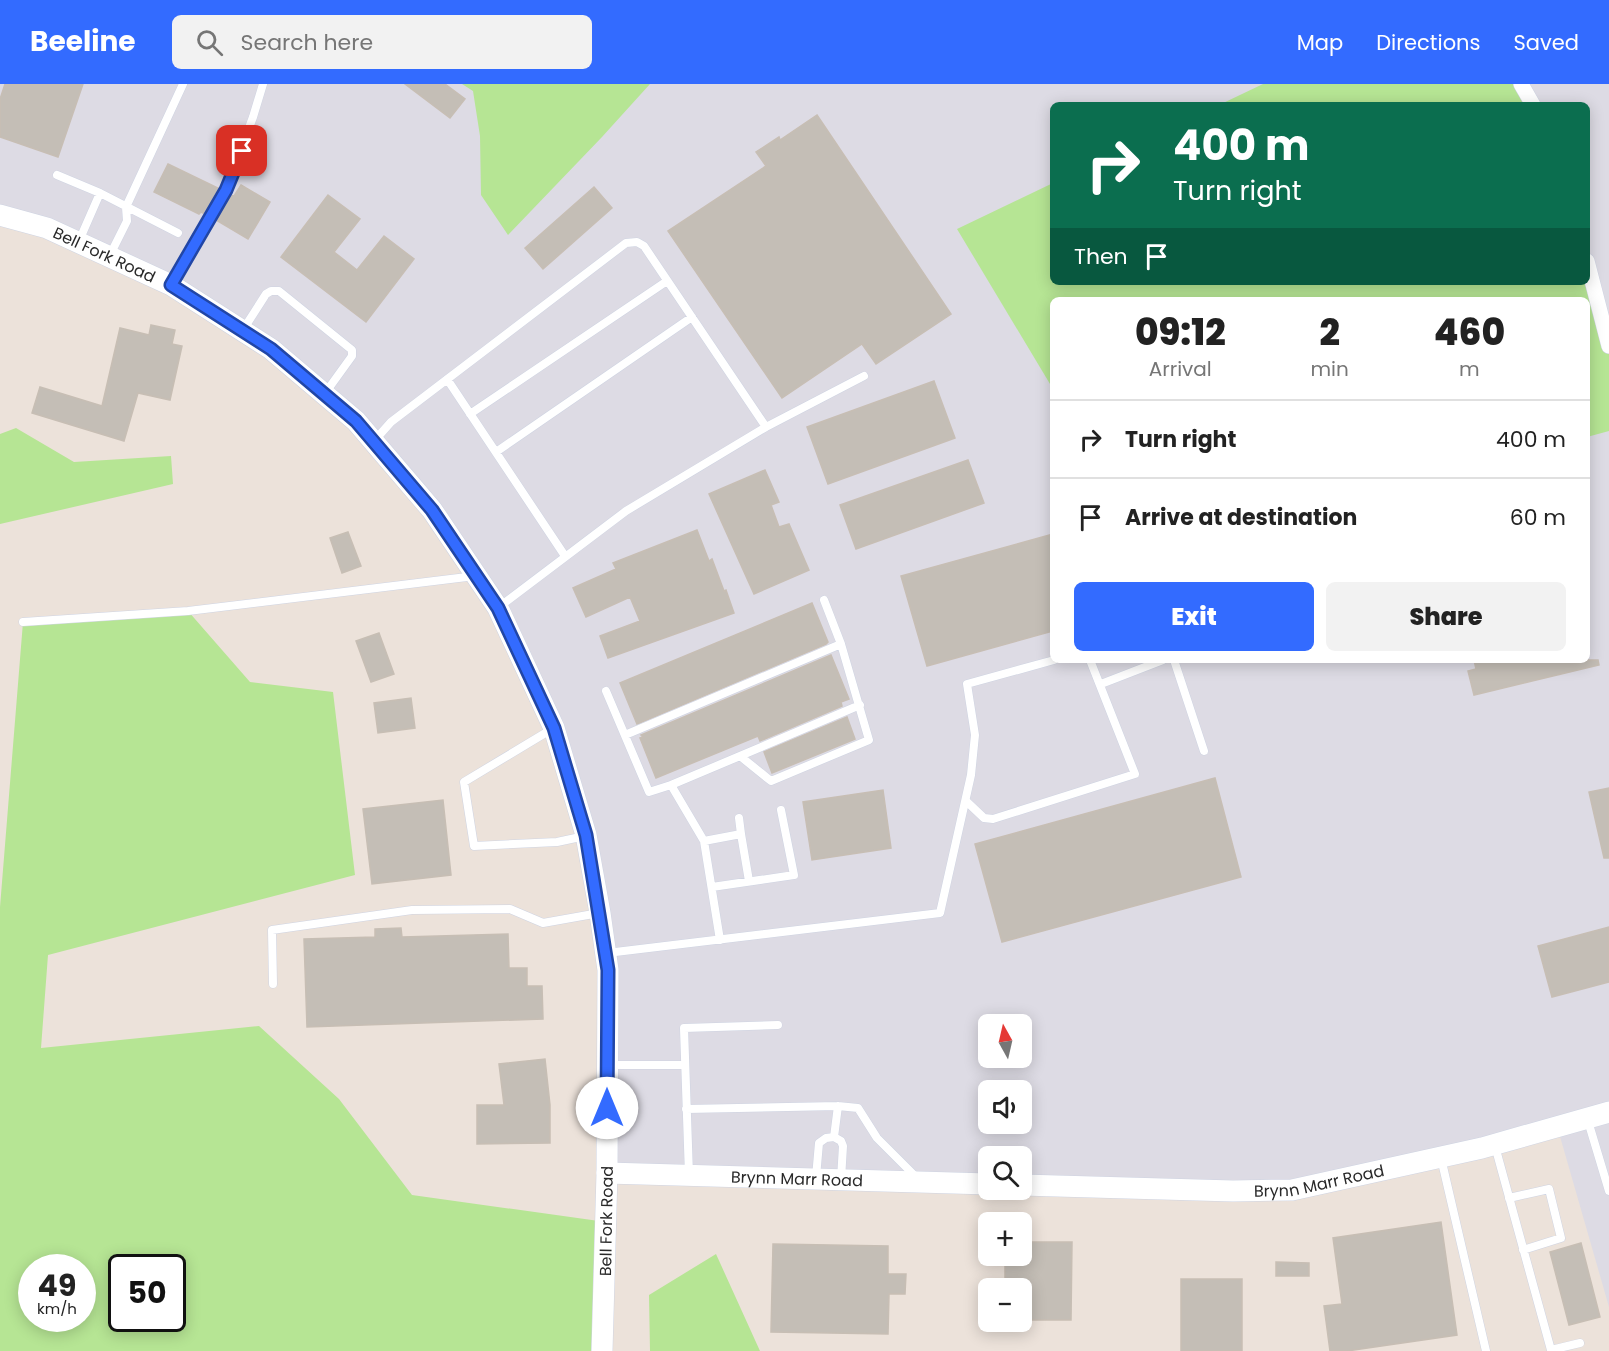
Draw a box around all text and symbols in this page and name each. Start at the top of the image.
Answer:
search box [172,15,592,69]
text: Beeline [30,22,136,61]
icon: search [193,26,226,59]
text: Search here [241,27,373,58]
text: Map [1297,28,1343,57]
text: Directions [1376,28,1480,57]
text: Saved [1513,28,1579,57]
text: 400 m [1173,116,1310,175]
pin [216,125,267,176]
icon: right [1074,126,1152,204]
icon: arrive [225,134,258,167]
text: Turn right [1173,172,1302,209]
street label: Bell Fork Road [49,221,159,288]
icon: arrive [1140,240,1173,273]
text: Then [1074,241,1128,272]
text: 09:12 [1135,307,1226,358]
text: 2 [1319,307,1340,358]
text: 460 [1434,307,1505,358]
text: Arrival [1149,355,1212,383]
text: min [1311,355,1349,383]
text: m [1459,355,1480,383]
icon: right [1074,423,1107,456]
text: Turn right [1125,424,1236,455]
text: 400 m [1496,424,1566,455]
icon: arrive [1074,501,1107,534]
text: Arrive at destination [1125,502,1357,533]
text: 60 m [1510,502,1566,533]
button: Exit [1074,582,1314,651]
button: Share [1326,582,1566,651]
north arrow [978,1014,1032,1068]
map controls [978,1014,1032,1332]
position arrow [575,1076,639,1140]
button: sound [978,1080,1032,1134]
button: search [978,1146,1032,1200]
street label: Brynn Marr Road [1254,1159,1386,1203]
street label: Bell Fork Road [594,1166,619,1276]
street label: Brynn Marr Road [731,1166,863,1192]
button: + [978,1212,1032,1266]
speed limit sign: 50 [108,1254,186,1332]
text: 49 [38,1264,76,1307]
button: − [978,1278,1032,1332]
text: km/h [37,1298,77,1319]

